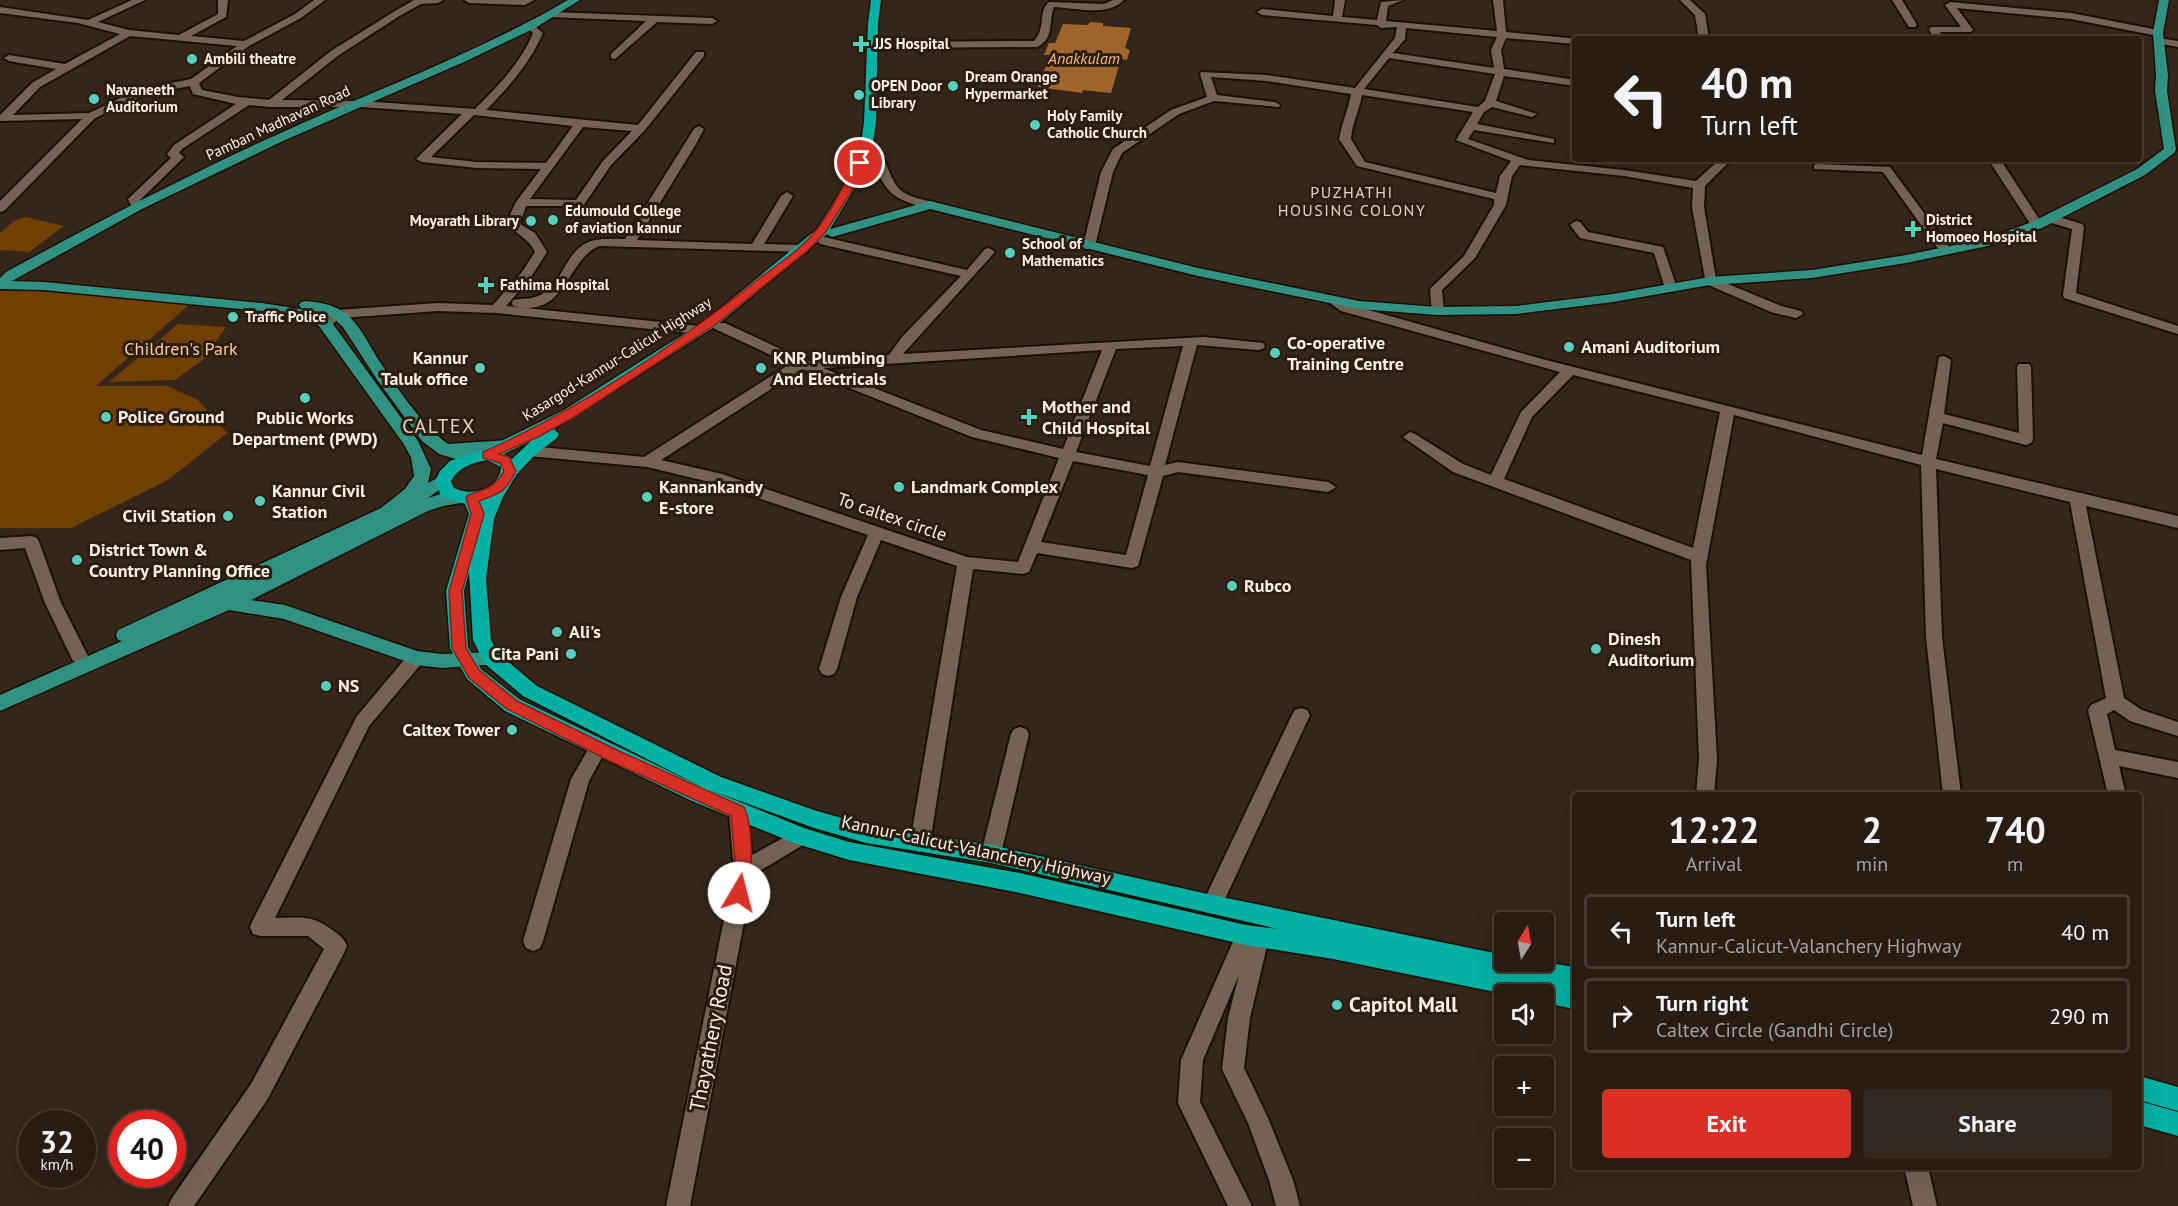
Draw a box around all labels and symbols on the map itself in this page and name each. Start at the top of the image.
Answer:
place label: JJS Hospital [873,34,950,53]
marker: JJS Hospital [852,35,870,53]
water label: Anakkulam [1047,48,1120,68]
place label: Ambili theatre [204,49,296,68]
marker: Ambili theatre [185,52,199,66]
place label: Dream Orange Hypermarket [965,67,1058,103]
place label: OPEN Door Library [871,76,943,112]
marker: Dream Orange Hypermarket [946,79,960,93]
place label: Navaneeth Auditorium [106,80,178,116]
street label: Pamban Madhavan Road [203,81,353,164]
marker: OPEN Door Library [852,88,866,102]
marker: Navaneeth Auditorium [87,92,101,106]
place label: Holy Family Catholic Church [1047,106,1147,142]
marker: Holy Family Catholic Church [1028,118,1042,132]
pin [834,137,885,188]
district label: PUZHATHI HOUSING COLONY [1278,182,1426,220]
place label: Edumould College of aviation kannur [565,201,682,237]
place label: District Homoeo Hospital [1926,210,2037,246]
place label: Moyarath Library [410,211,520,230]
marker: Edumould College of aviation kannur [546,213,560,227]
marker: Moyarath Library [524,214,538,228]
marker: District Homoeo Hospital [1904,220,1922,238]
place label: School of Mathematics [1022,234,1104,270]
marker: School of Mathematics [1003,246,1017,260]
place label: Fathima Hospital [500,275,610,294]
marker: Fathima Hospital [477,276,495,294]
street label: Kasargod-Kannur-Calicut Highway [519,292,715,425]
place label: Traffic Police [245,307,326,326]
marker: Traffic Police [226,310,240,324]
place label: Co-operative Training Centre [1287,331,1404,375]
place label: Amani Auditorium [1581,335,1720,358]
park label: Children's Park [124,337,238,360]
marker: Amani Auditorium [1562,340,1576,354]
place label: Kannur Taluk office [381,346,469,390]
place label: KNR Plumbing And Electricals [773,346,887,390]
marker: Co-operative Training Centre [1268,346,1282,360]
marker: Kannur Taluk office [473,361,487,375]
marker: KNR Plumbing And Electricals [754,361,768,375]
marker: Public Works Department (PWD) [298,391,312,405]
place label: Mother and Child Hospital [1042,395,1151,439]
place label: Police Ground [118,405,225,428]
place label: Public Works Department (PWD) [232,406,378,450]
marker: Mother and Child Hospital [1020,408,1038,426]
marker: Police Ground [99,410,113,424]
district label: CALTEX [402,413,476,439]
place label: Kannankandy E-store [659,475,763,519]
place label: Landmark Complex [911,475,1058,498]
place label: Kannur Civil Station [272,479,366,523]
marker: Landmark Complex [892,480,906,494]
street label: To caltex circle [834,487,950,546]
marker: Kannankandy E-store [640,490,654,504]
marker: Kannur Civil Station [253,494,267,508]
place label: Civil Station [122,504,216,527]
marker: Civil Station [221,509,235,523]
place label: District Town & Country Planning Office [89,538,270,582]
marker: District Town & Country Planning Office [70,553,84,567]
place label: Rubco [1244,574,1292,597]
marker: Rubco [1225,579,1239,593]
place label: Ali's [569,620,601,643]
marker: Ali's [550,625,564,639]
place label: Dinesh Auditorium [1608,627,1694,671]
place label: Cita Pani [491,642,559,665]
marker: Dinesh Auditorium [1589,642,1603,656]
marker: Cita Pani [564,647,578,661]
place label: NS [338,674,359,697]
marker: NS [319,679,333,693]
place label: Caltex Tower [402,718,501,741]
marker: Caltex Tower [505,723,519,737]
street label: Kannur-Calicut-Valanchery Highway [839,810,1113,889]
position arrow [707,861,771,925]
north arrow [1494,912,1554,972]
street label: Thayathery Road [683,962,738,1114]
place label: Capitol Mall [1349,991,1458,1018]
marker: Capitol Mall [1330,998,1344,1012]
speed limit sign: 40 [108,1110,186,1188]

